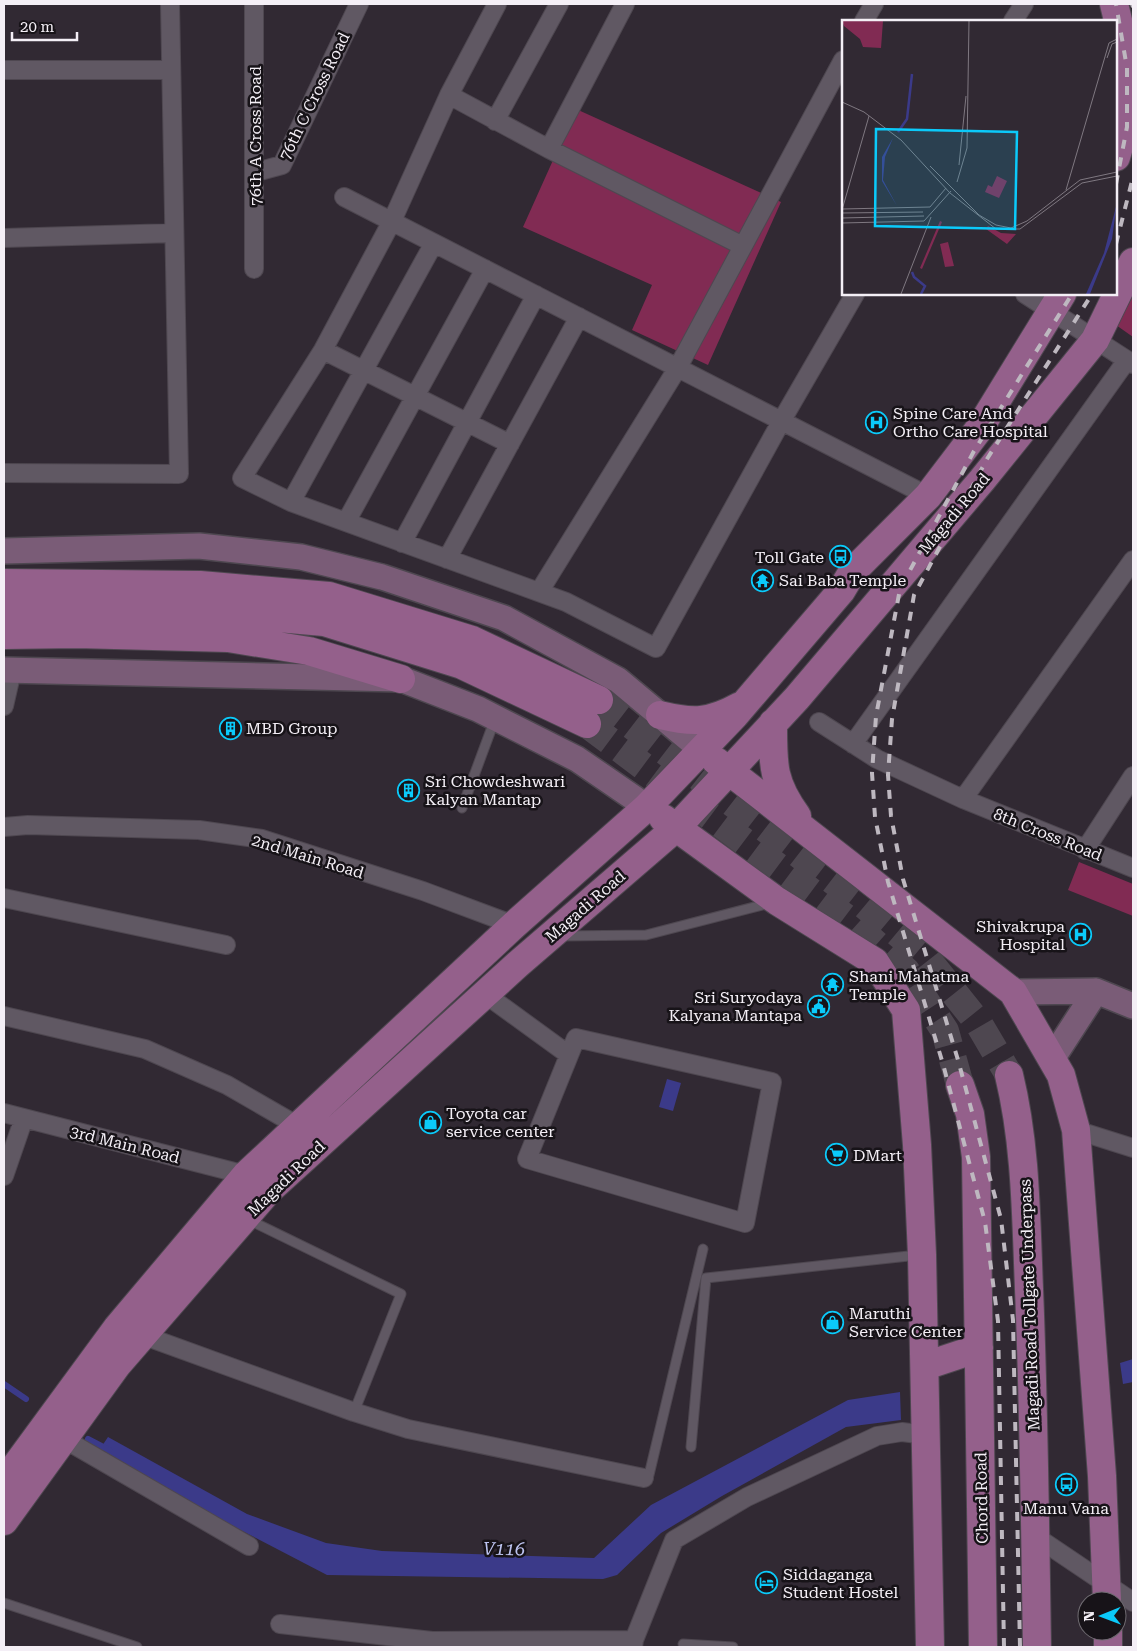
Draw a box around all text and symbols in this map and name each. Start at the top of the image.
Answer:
scale bar [12,10,78,42]
text: 20 m [20,18,55,36]
inset map [842,20,1117,295]
street label: 76th C Cross Road [275,29,354,163]
street label: 76th A Cross Road [246,66,265,206]
place label: Spine Care And Ortho Care Hospital [893,404,1048,441]
hospital icon: Spine Care And Ortho Care Hospital [865,410,889,434]
street label: Magadi Road [915,469,994,558]
bus stop icon: Toll Gate [828,545,852,569]
place label: Toll Gate [755,548,824,567]
temple icon: Sai Baba Temple [751,568,775,592]
place label: Sai Baba Temple [779,571,906,590]
building icon: MBD Group [218,716,242,740]
place label: MBD Group [246,719,338,738]
place label: Sri Chowdeshwari Kalyan Mantap [425,772,565,809]
building icon: Sri Chowdeshwari Kalyan Mantap [397,778,421,802]
street label: 8th Cross Road [991,804,1105,865]
street label: 2nd Main Road [250,830,366,883]
street label: Magadi Road [541,866,629,946]
place label: Shivakrupa Hospital [976,917,1065,954]
hospital icon: Shivakrupa Hospital [1069,923,1093,947]
place label: Shani Mahatma Temple [849,967,970,1004]
temple icon: Shani Mahatma Temple [821,973,845,997]
place label: Sri Suryodaya Kalyana Mantapa [669,988,802,1025]
public building icon: Sri Suryodaya Kalyana Mantapa [806,994,830,1018]
place label: Toyota car service center [446,1104,555,1141]
shop icon: Toyota car service center [418,1110,442,1134]
street label: 3rd Main Road [68,1122,182,1167]
street label: Magadi Road [244,1137,329,1220]
supermarket icon: DMart [825,1143,849,1167]
place label: DMart [853,1146,902,1165]
street label: Magadi Road Tollgate Underpass [1016,1178,1043,1431]
place label: Maruthi Service Center [849,1304,963,1341]
shop icon: Maruthi Service Center [821,1310,845,1334]
street label: Chord Road [971,1452,992,1544]
bus stop icon: Manu Vana [1054,1472,1078,1496]
place label: Manu Vana [1023,1499,1109,1518]
water label: V116 [483,1538,525,1559]
place label: Siddaganga Student Hostel [783,1565,898,1602]
hotel icon: Siddaganga Student Hostel [755,1571,779,1595]
north arrow [1077,1591,1127,1641]
text: N [1081,1610,1097,1622]

